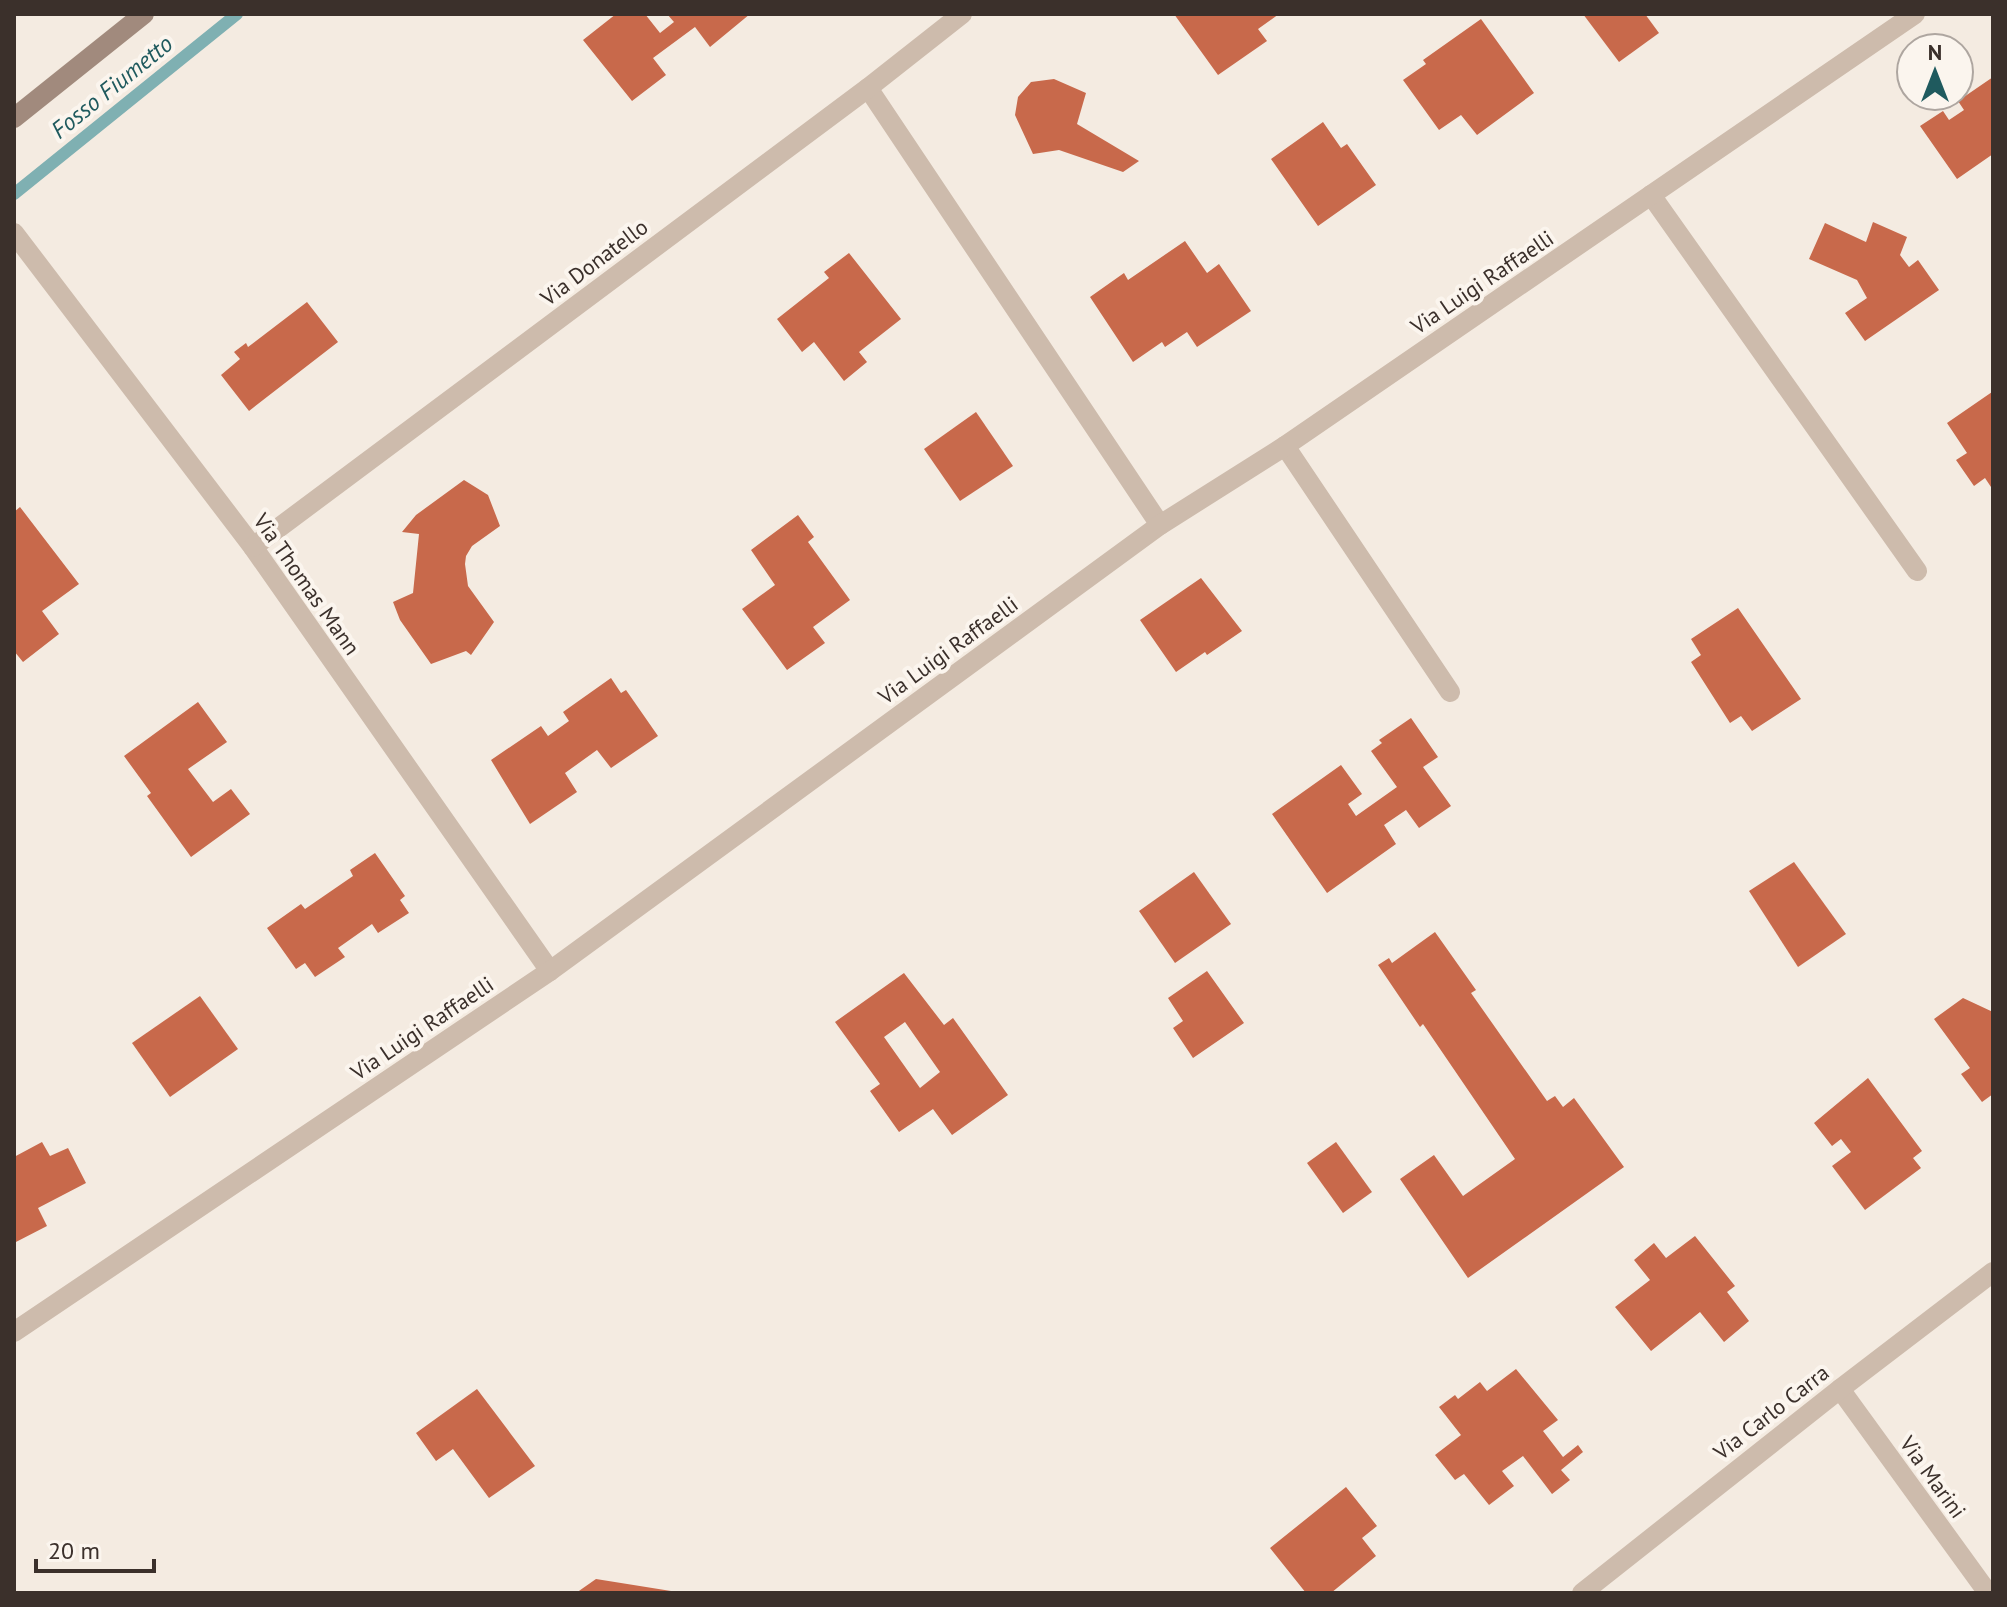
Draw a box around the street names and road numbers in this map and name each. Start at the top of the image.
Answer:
street label: Via Donatello [534,213,653,312]
street label: Via Luigi Raffaelli [1404,224,1559,341]
street label: Via Thomas Mann [247,507,366,660]
street label: Via Luigi Raffaelli [872,590,1023,711]
street label: Via Luigi Raffaelli [344,970,499,1087]
street label: Via Carlo Carra [1707,1358,1834,1466]
street label: Via Marini [1893,1430,1972,1524]

